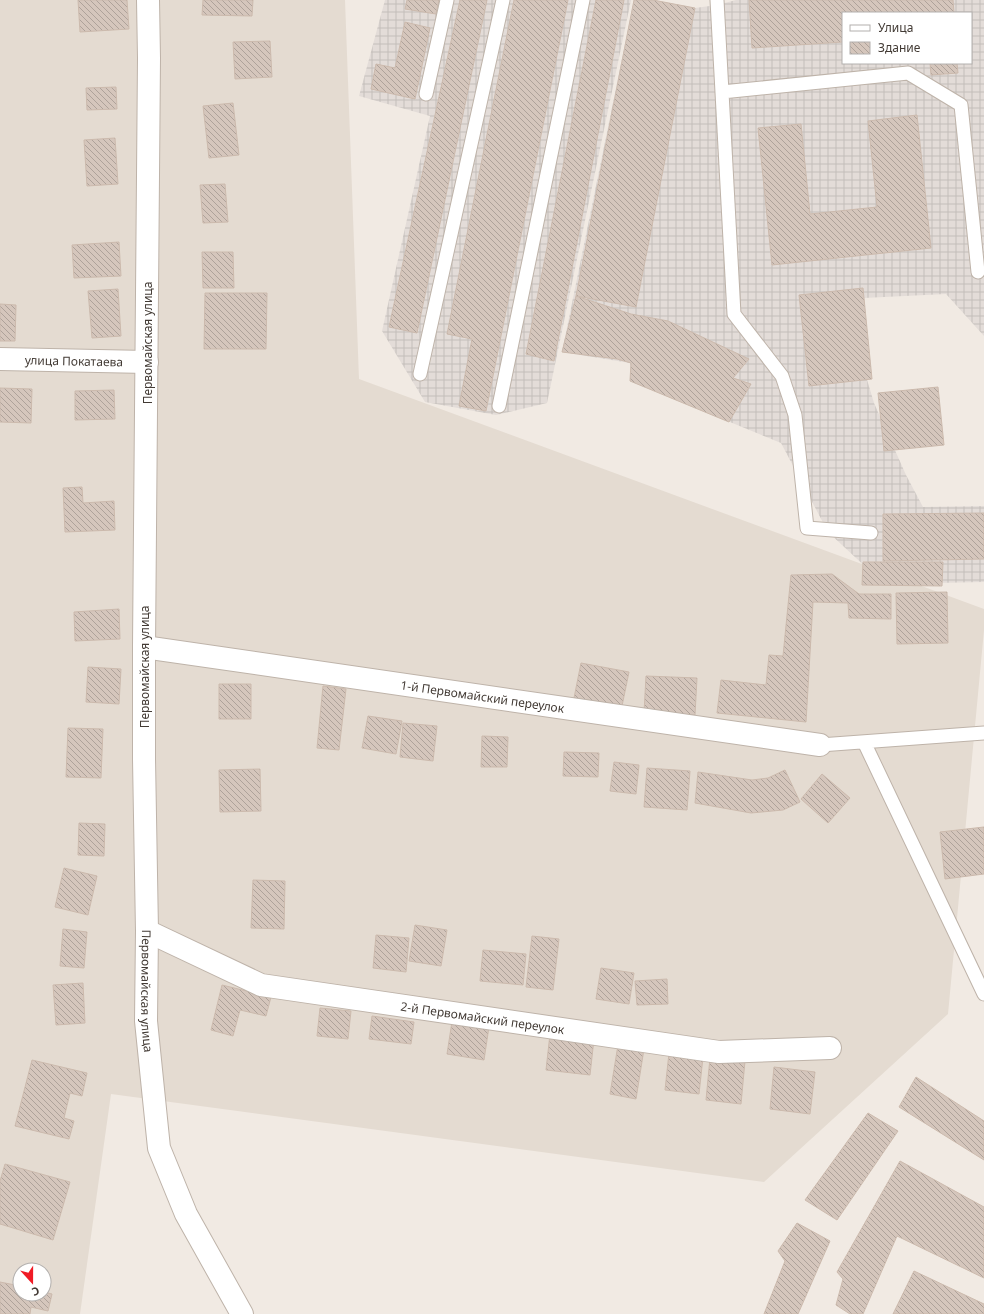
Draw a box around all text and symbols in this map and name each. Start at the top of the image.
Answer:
legend [842,12,972,64]
text: Улица [878,19,913,36]
text: Здание [878,39,921,56]
street label: Первомайская улица [139,282,156,404]
street label: улица Покатаева [25,351,123,370]
street label: Первомайская улица [136,606,153,728]
street label: 1-й Первомайский переулок [399,676,566,716]
street label: Первомайская улица [137,929,158,1053]
street label: 2-й Первомайский переулок [400,997,566,1038]
north arrow [12,1262,52,1302]
text: С [30,1284,42,1300]

